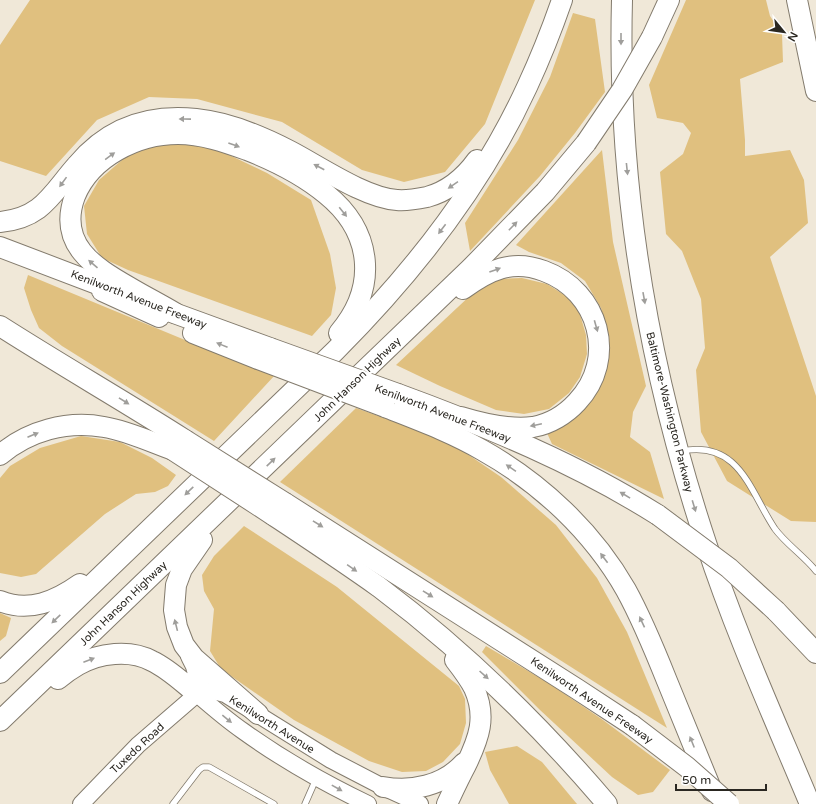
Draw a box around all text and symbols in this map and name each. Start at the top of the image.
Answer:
north arrow [764,12,804,52]
text: N [784,30,800,44]
one-way arrow [618,33,624,46]
one-way arrow [178,116,191,122]
one-way arrow [228,143,240,149]
one-way arrow [104,152,115,160]
one-way arrow [313,163,325,170]
one-way arrow [624,163,630,175]
one-way arrow [59,176,68,187]
one-way arrow [447,181,458,189]
one-way arrow [339,207,348,218]
one-way arrow [508,221,518,231]
one-way arrow [438,223,446,234]
one-way arrow [88,260,99,269]
street label: Kenilworth Avenue Freeway [69,267,209,332]
one-way arrow [489,267,501,273]
one-way arrow [641,292,647,304]
one-way arrow [593,321,599,333]
street label: Baltimore-Washington Parkway [643,331,696,494]
street label: John Hanson Highway [311,334,404,424]
one-way arrow [215,342,227,348]
street label: Kenilworth Avenue Freeway [373,381,513,446]
one-way arrow [118,398,130,405]
one-way arrow [530,423,542,429]
one-way arrow [28,432,39,438]
one-way arrow [266,457,276,467]
one-way arrow [506,464,516,472]
one-way arrow [185,486,194,495]
one-way arrow [619,491,631,498]
one-way arrow [691,500,697,512]
one-way arrow [312,521,324,528]
one-way arrow [600,552,609,563]
street label: John Hanson Highway [77,558,170,648]
one-way arrow [347,564,357,572]
one-way arrow [423,590,433,598]
one-way arrow [51,615,61,624]
one-way arrow [639,616,645,628]
one-way arrow [173,619,179,631]
street label: Kenilworth Avenue Freeway [528,655,655,746]
one-way arrow [83,656,95,662]
one-way arrow [479,670,489,680]
street label: Kenilworth Avenue [227,693,317,756]
one-way arrow [222,714,232,723]
street label: Tuxedo Road [108,720,167,777]
one-way arrow [688,735,694,747]
scale bar [676,766,766,792]
text: 50 m [682,773,711,787]
one-way arrow [331,785,343,791]

